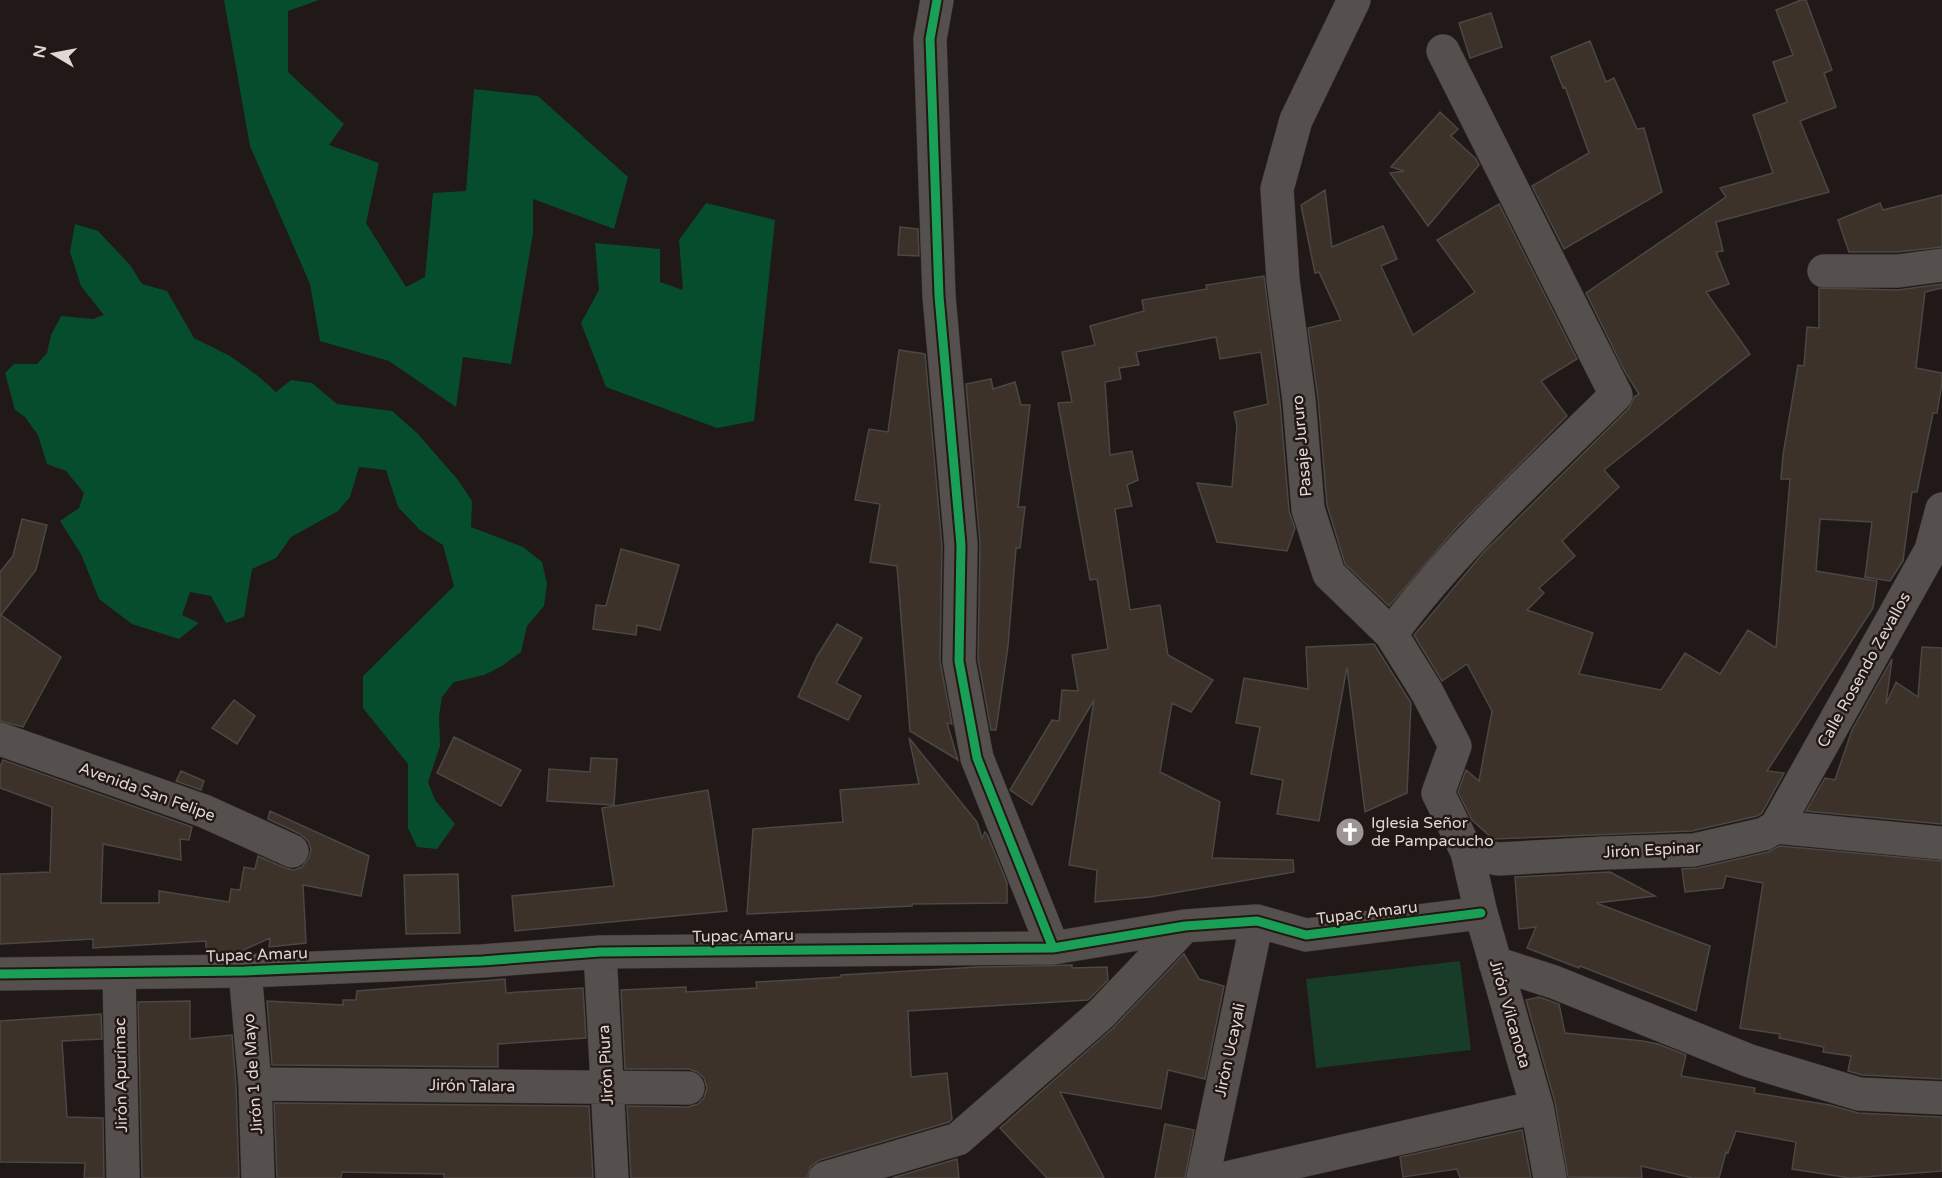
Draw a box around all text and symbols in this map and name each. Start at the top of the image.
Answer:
north arrow [24,24,84,84]
text: N [29,44,51,60]
street label: Pasaje Jururo [1288,394,1316,498]
street label: Calle Rosendo Zevallos [1813,589,1915,751]
street label: Avenida San Felipe [76,758,218,826]
place label: Iglesia Señor de Pampacucho [1371,813,1494,851]
church icon: Iglesia Señor de Pampacucho [1334,816,1366,848]
street label: Jirón Espinar [1603,837,1702,863]
street label: Tupac Amaru [1315,897,1419,929]
street label: Tupac Amaru [692,925,794,947]
street label: Tupac Amaru [206,943,308,967]
street label: Jirón Vilcanota [1485,957,1535,1071]
street label: Jirón Ucayali [1210,1001,1250,1099]
street label: Jirón 1 de Mayo [239,1013,267,1135]
street label: Jirón Apurímac [110,1017,132,1133]
street label: Jirón Piura [594,1024,618,1106]
street label: Jirón Talara [429,1075,515,1097]

